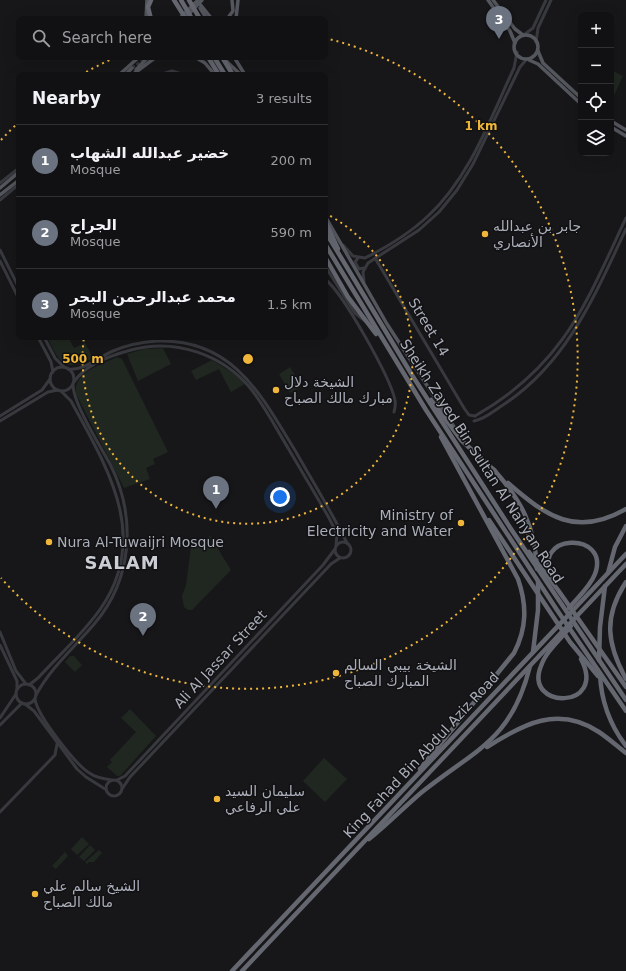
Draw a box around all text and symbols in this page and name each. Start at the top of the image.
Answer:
pin: 3 [486,6,512,39]
map controls [578,12,614,156]
button: + [578,12,614,48]
search box [16,16,328,60]
icon: search [30,27,52,49]
text: Search here [62,29,152,47]
button: − [578,48,614,84]
button: locate [578,84,614,120]
text: Nearby [32,88,101,108]
text: 3 results [256,91,312,106]
text: 1 km [464,119,498,133]
button: layers [578,120,614,156]
text: خضير عبدالله الشهاب [70,144,229,162]
text: 1 [40,153,50,168]
text: 200 m [270,153,312,168]
text: Mosque [70,162,120,177]
text: الجراح [70,216,117,234]
place label: جابر بن عبدالله الأنصاري [493,218,581,251]
text: 2 [40,225,50,240]
text: 590 m [270,225,312,240]
marker: جابر بن عبدالله الأنصاري [480,229,490,239]
text: Mosque [70,234,120,249]
text: محمد عبدالرحمن البحر [70,288,236,306]
street label: Street 14 [405,295,453,359]
text: 3 [40,297,50,312]
text: 1.5 km [267,297,312,312]
text: Mosque [70,306,120,321]
street label: Sheikh Zayed Bin Sultan Al Nahyan Road [397,336,567,586]
text: 500 m [62,352,104,366]
centre of rings [241,352,255,366]
place label: الشيخة دلال مبارك مالك الصباح [284,374,393,407]
marker: الشيخة دلال مبارك مالك الصباح [271,385,281,395]
pin: 1 [203,476,229,509]
your location [270,487,290,507]
place label: Ministry of Electricity and Water [307,507,454,539]
marker: Ministry of Electricity and Water [456,518,466,528]
place label: Nura Al-Tuwaijri Mosque [57,534,224,550]
marker: Nura Al-Tuwaijri Mosque [44,537,54,547]
district label: SALAM [84,552,160,573]
pin: 2 [130,603,156,636]
street label: Ali Al Jassar Street [170,606,270,711]
place label: الشيخة بيبي السالم المبارك الصباح [344,657,457,690]
marker: الشيخة بيبي السالم المبارك الصباح [331,668,341,678]
street label: King Fahad Bin Abdul Aziz Road [340,669,502,841]
place label: سليمان السيد علي الرفاعي [225,783,305,816]
marker: سليمان السيد علي الرفاعي [212,794,222,804]
place label: الشيخ سالم علي مالك الصباح [43,878,140,911]
marker: الشيخ سالم علي مالك الصباح [30,889,40,899]

